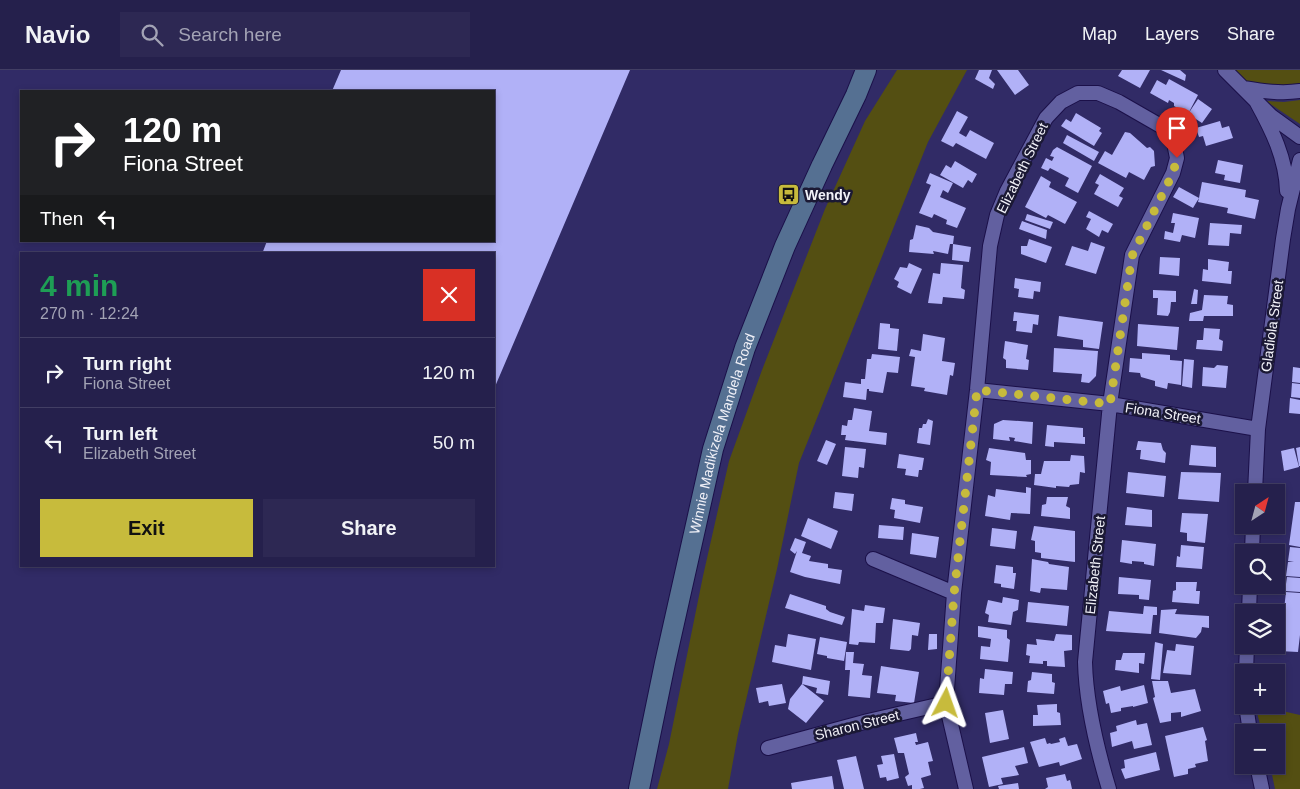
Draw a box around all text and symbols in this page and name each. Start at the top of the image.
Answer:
search box [120,12,470,57]
text: Navio [25,21,90,48]
icon: search [138,21,166,49]
text: Search here [178,24,282,45]
text: Map [1082,24,1117,44]
text: Layers [1145,24,1199,44]
text: Share [1227,24,1275,44]
pin [1156,107,1198,158]
icon: right [40,110,105,175]
text: 120 m [123,110,222,149]
icon: arrive [1163,114,1191,142]
street label: Elizabeth Street [993,120,1051,216]
text: Fiona Street [123,151,243,176]
bus stop icon: Wendy [777,183,801,207]
place label: Wendy [805,187,851,203]
icon: left [93,205,121,233]
text: Then [40,208,83,229]
text: 4 min [40,269,118,302]
button: close [423,269,475,321]
street label: Gladiola Street [1258,279,1286,373]
text: 270 m · 12:24 [40,305,139,322]
street label: Winnie Madikizela Mandela Road [686,331,758,536]
text: Turn right [83,353,171,374]
icon: right [40,359,68,387]
text: 120 m [422,362,475,383]
text: Fiona Street [83,375,170,392]
street label: Fiona Street [1124,399,1202,427]
text: Turn left [83,423,158,444]
icon: left [40,429,68,457]
text: 50 m [433,432,475,453]
text: Elizabeth Street [83,445,196,462]
north arrow [1235,484,1285,534]
map controls [1235,484,1285,774]
button: Exit [40,499,253,557]
button: Share [263,499,475,557]
street label: Elizabeth Street [1082,515,1108,615]
button: search [1235,544,1285,594]
button: layers [1235,604,1285,654]
button: + [1235,664,1285,714]
position arrow [919,676,971,728]
street label: Sharon Street [813,707,901,743]
button: − [1235,724,1285,774]

